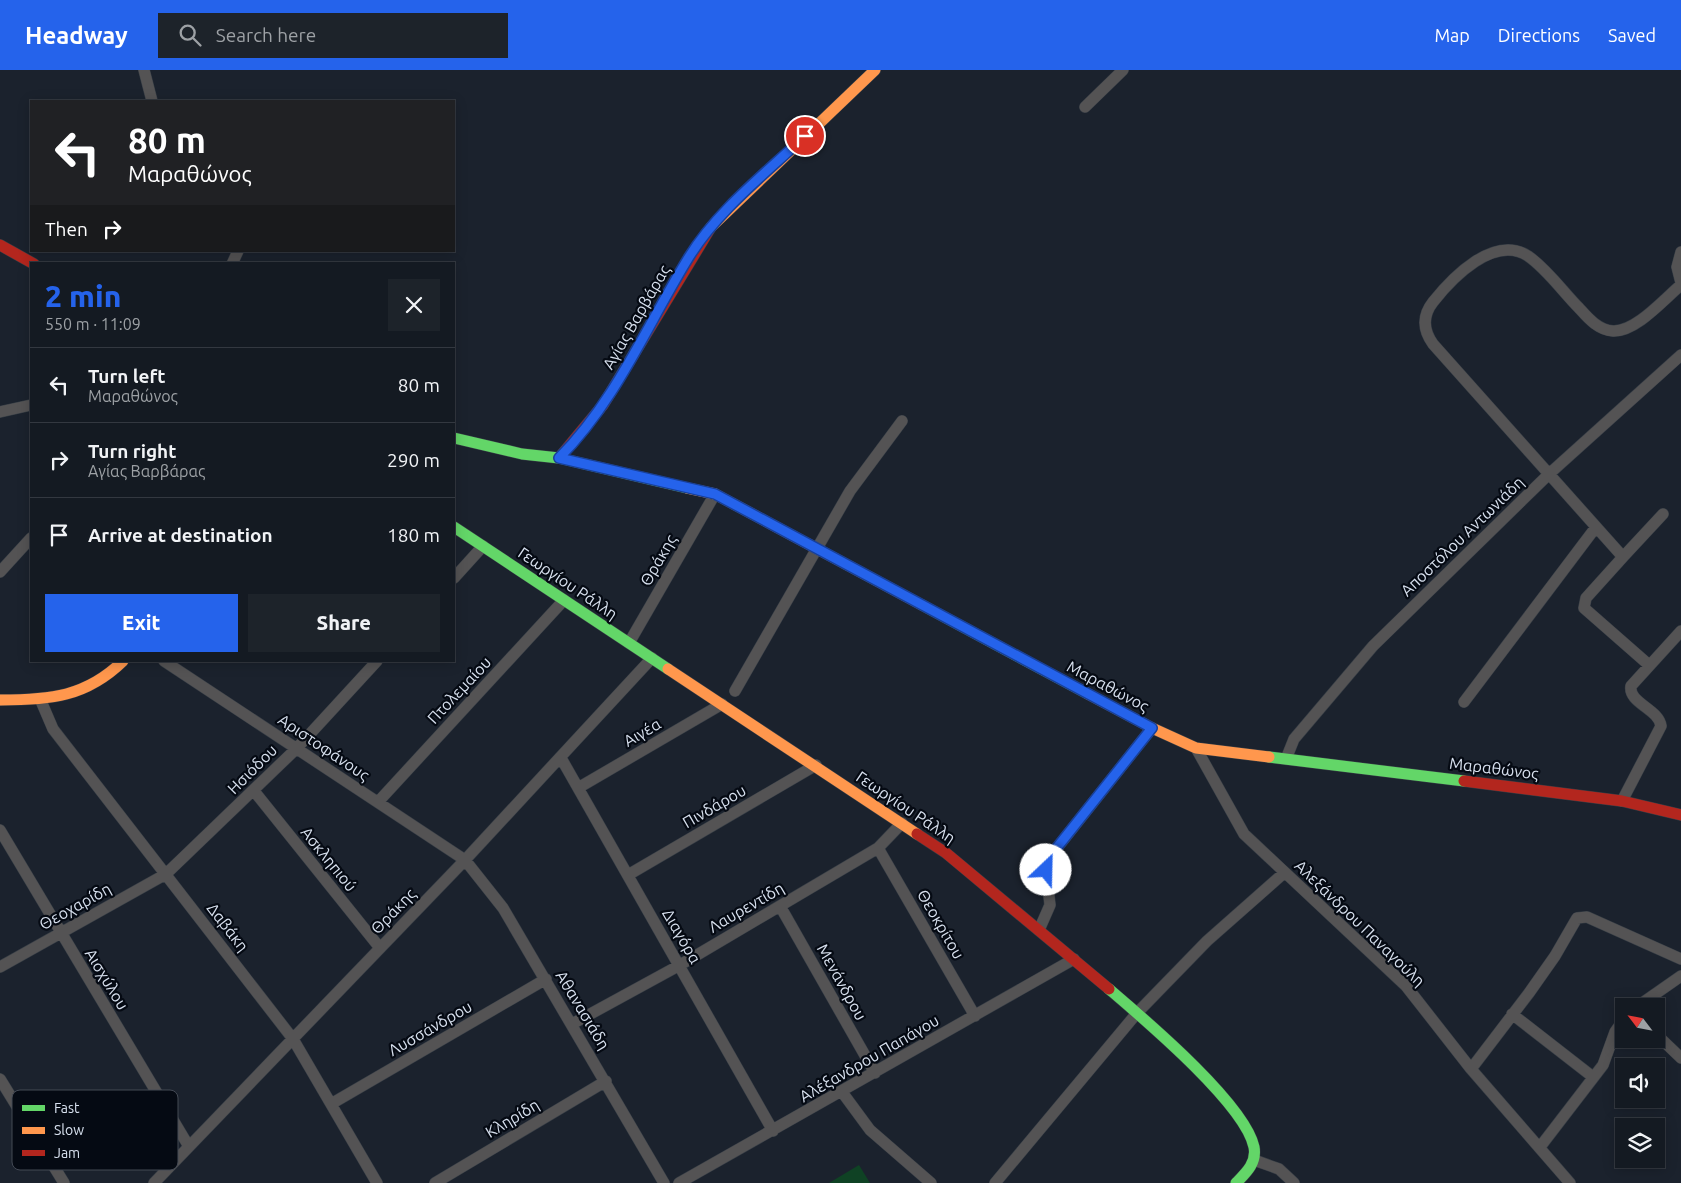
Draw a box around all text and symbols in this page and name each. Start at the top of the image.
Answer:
search box [158,13,508,58]
icon: search [176,21,204,49]
text: Headway [25,22,128,49]
text: Search here [216,24,316,46]
text: Map [1434,25,1470,45]
text: Directions [1498,25,1580,45]
text: Saved [1608,25,1656,45]
pin [784,115,826,157]
icon: left [45,120,110,185]
text: 80 m [128,120,206,160]
icon: arrive [791,122,819,150]
text: Μαραθώνος [128,161,251,186]
icon: right [98,215,126,243]
text: Then [45,218,88,240]
street label: Αγίας Βαρβάρας [599,262,674,373]
text: 2 min [45,279,121,313]
button: close [388,279,440,331]
text: 550 m · 11:09 [45,315,141,333]
text: Turn left [88,365,166,387]
icon: left [45,371,73,399]
text: 80 m [398,374,440,396]
text: Μαραθώνος [88,387,178,405]
text: Turn right [88,440,176,462]
icon: right [45,446,73,474]
text: 290 m [387,449,440,471]
text: Αγίας Βαρβάρας [88,462,205,480]
street label: Αποστόλου Αντωνιάδη [1397,473,1527,599]
icon: arrive [45,521,73,549]
text: Arrive at destination [88,524,273,546]
text: 180 m [387,524,440,546]
street label: Θράκης [636,531,681,589]
street label: Γεωργίου Ράλλη [515,543,621,623]
button: Exit [45,594,238,652]
button: Share [248,594,440,652]
street label: Πτολεμαίου [424,653,494,727]
street label: Μαραθώνος [1064,657,1152,716]
street label: Αριστοφάνους [275,710,373,785]
street label: Αιγέα [620,714,664,750]
street label: Ησιόδου [224,741,280,797]
street label: Μαραθώνος [1448,754,1540,783]
street label: Γεωργίου Ράλλη [853,767,959,847]
street label: Πινδάρου [679,781,749,831]
street label: Ασκληπιού [298,823,360,895]
position arrow [1019,843,1071,895]
street label: Αλεξάνδρου Παναγούλη [1291,856,1429,990]
street label: Λαυρεντίδη [705,878,787,936]
street label: Θεοχαρίδη [36,879,114,933]
street label: Θράκης [367,885,420,938]
street label: Θεοκρίτου [914,886,968,962]
street label: Δαβάκη [204,899,252,955]
street label: Διαγόρα [659,905,705,967]
street label: Μενάνδρου [814,941,870,1023]
street label: Αισχύλου [82,945,132,1013]
street label: Αθανασιάδη [552,967,614,1053]
street label: Λυσσάνδρου [385,997,475,1059]
north arrow [1615,998,1665,1048]
map controls [1615,998,1665,1168]
street label: Αλέξανδρου Παπάγου [796,1011,942,1106]
button: sound [1615,1058,1665,1108]
legend [12,1090,178,1170]
street label: Κληρίδη [482,1095,542,1141]
text: Fast [54,1100,80,1116]
button: layers [1615,1118,1665,1168]
text: Slow [54,1122,84,1138]
text: Jam [54,1145,80,1161]

